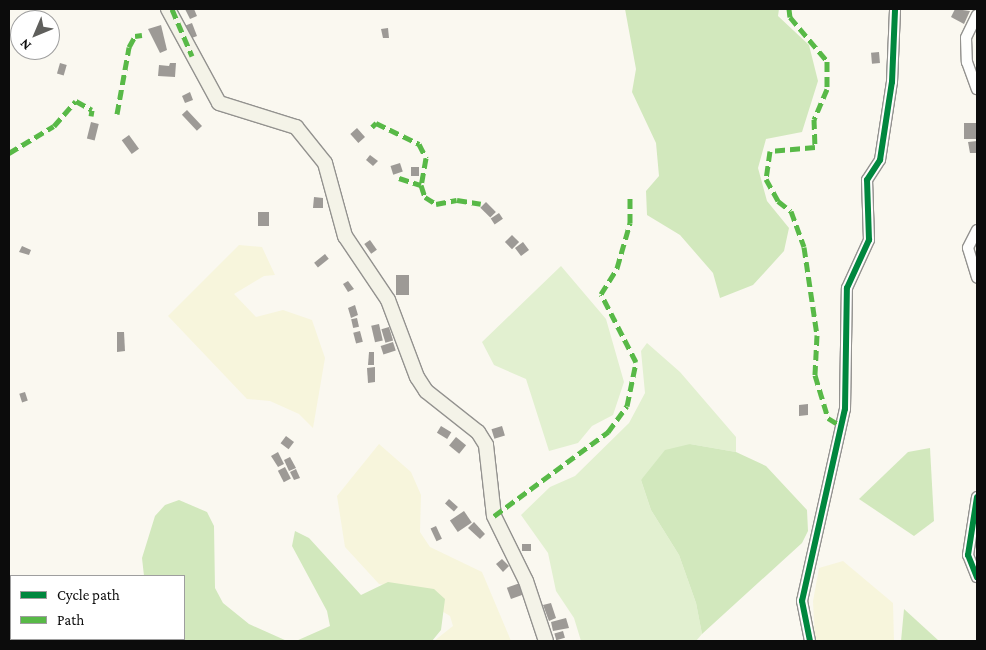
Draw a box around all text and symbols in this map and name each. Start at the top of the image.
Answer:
north arrow [10,10,60,60]
text: N [16,36,34,54]
legend [10,575,185,640]
text: Cycle path [57,587,120,603]
text: Path [57,612,84,628]

